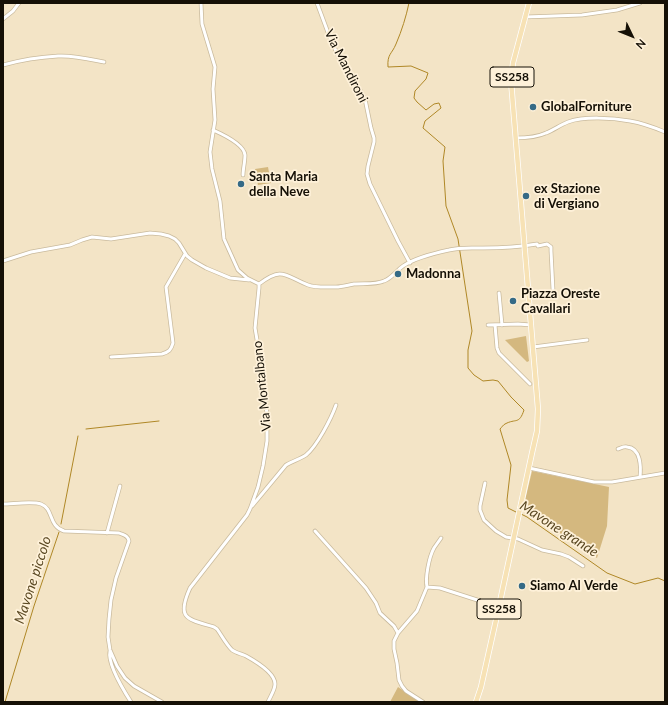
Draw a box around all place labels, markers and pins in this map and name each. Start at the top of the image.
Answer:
place label: GlobalForniture [541,99,632,115]
marker: GlobalForniture [528,102,538,112]
place label: Santa Maria della Neve [249,169,318,200]
marker: Santa Maria della Neve [236,179,246,189]
place label: ex Stazione di Vergiano [534,181,600,212]
marker: ex Stazione di Vergiano [521,191,531,201]
place label: Madonna [406,266,461,282]
marker: Madonna [393,269,403,279]
place label: Piazza Oreste Cavallari [521,286,600,317]
marker: Piazza Oreste Cavallari [508,296,518,306]
place label: Siamo Al Verde [530,578,618,594]
marker: Siamo Al Verde [517,581,527,591]

